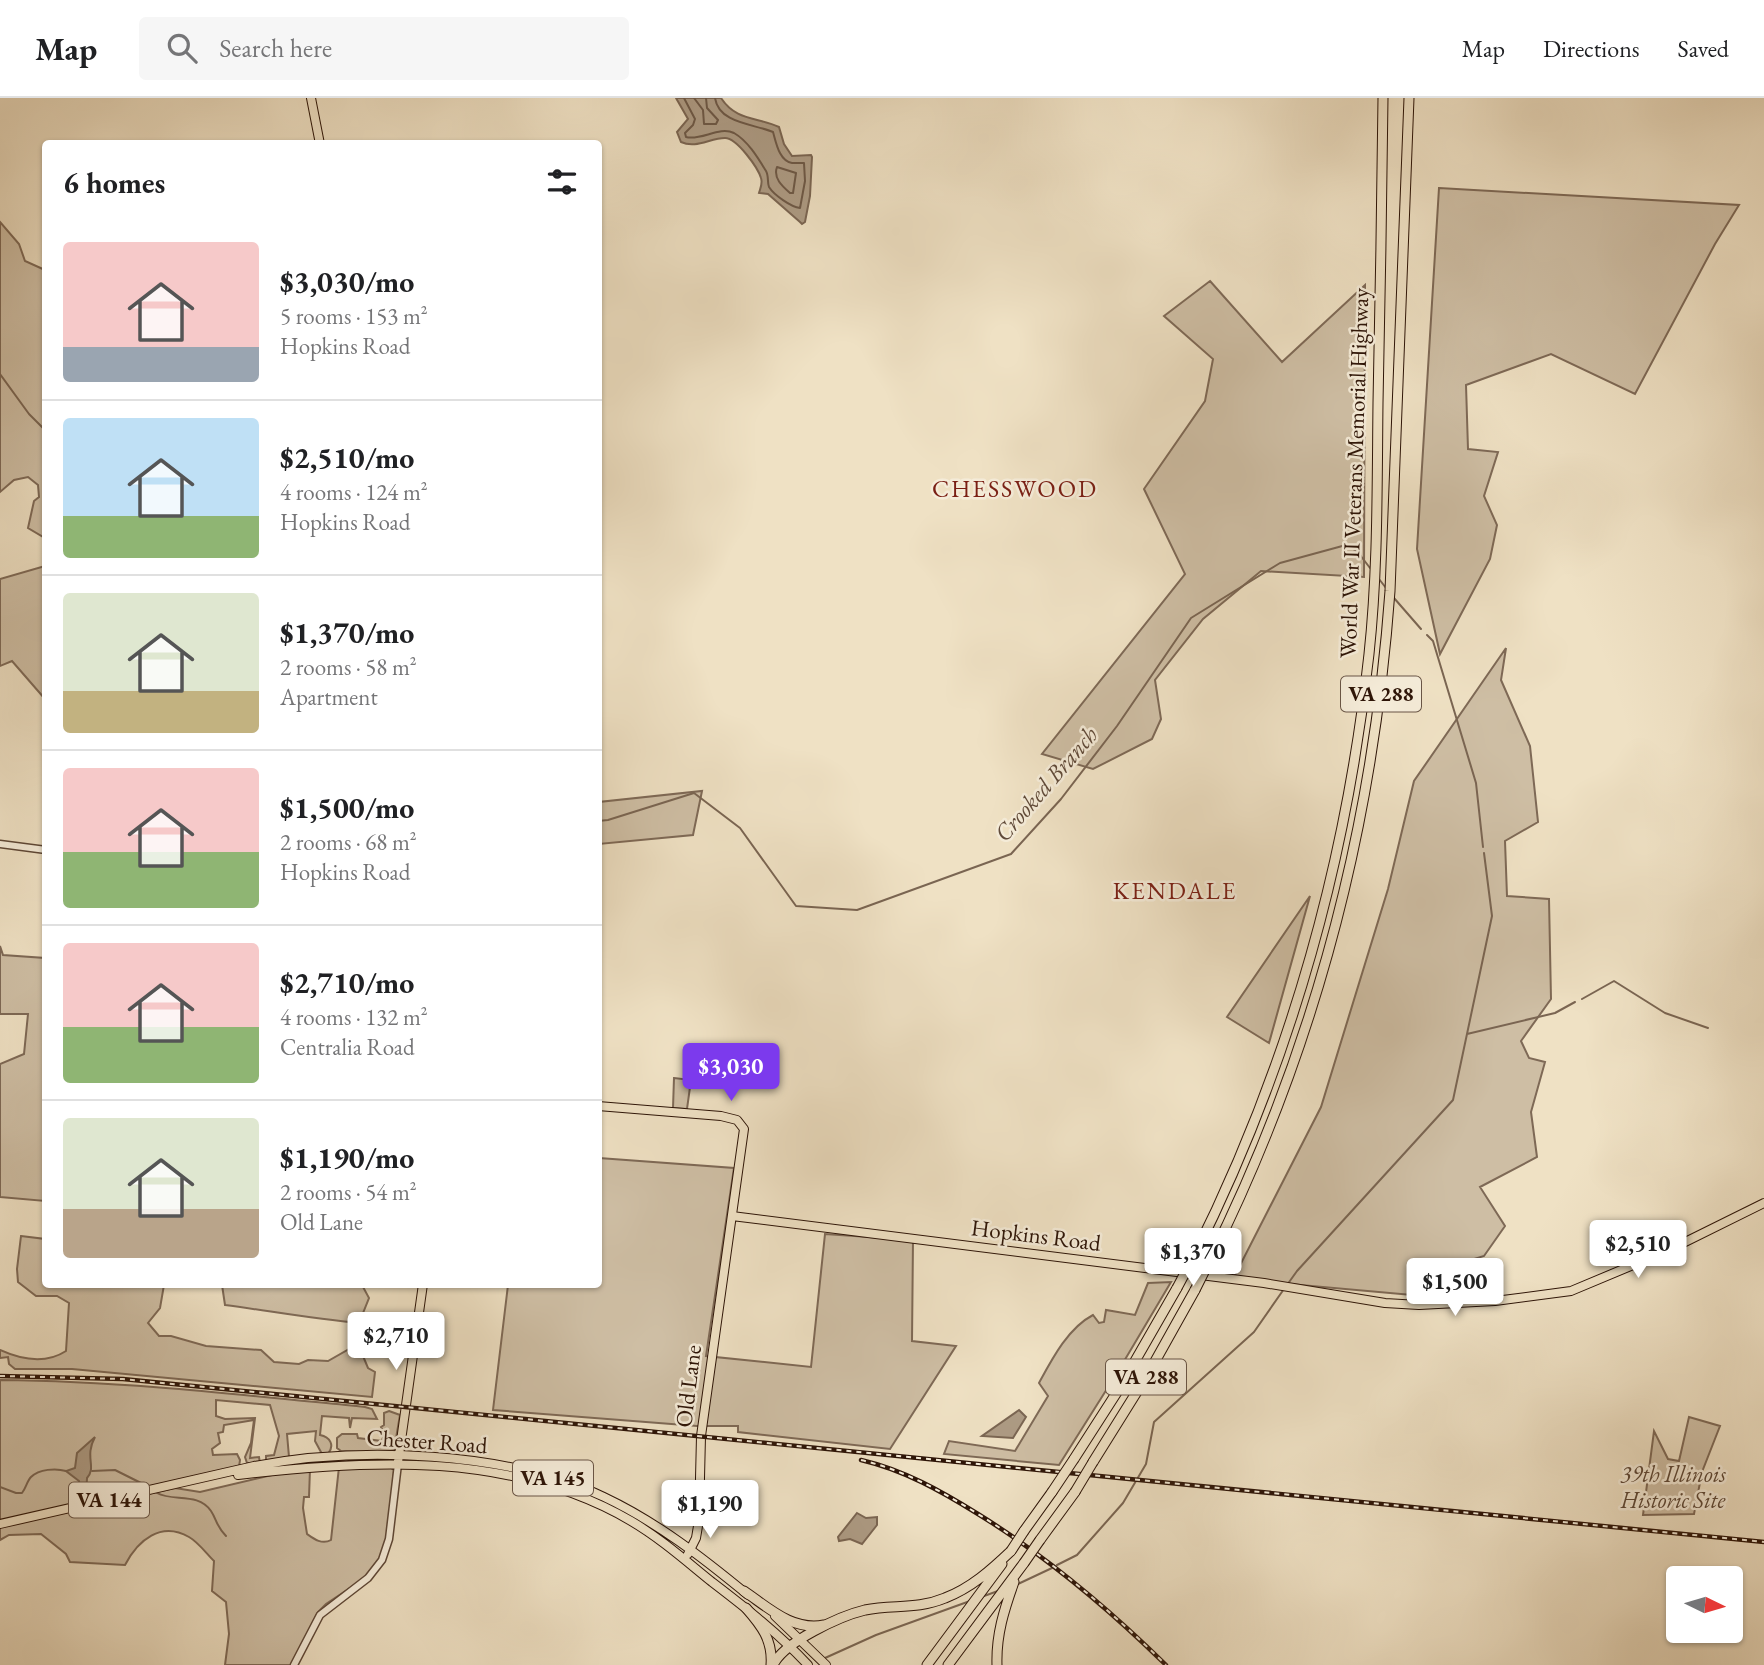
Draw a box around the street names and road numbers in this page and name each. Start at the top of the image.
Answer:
street label: World War II Veterans Memorial Highway [1333,286,1375,659]
road number: VA 288 [1341,676,1421,712]
street label: Hopkins Road [969,1212,1103,1258]
street label: Old Lane [668,1343,708,1429]
road number: VA 288 [1106,1360,1186,1394]
street label: Chester Road [366,1422,489,1460]
road number: VA 145 [513,1460,593,1496]
road number: VA 144 [69,1482,149,1518]

